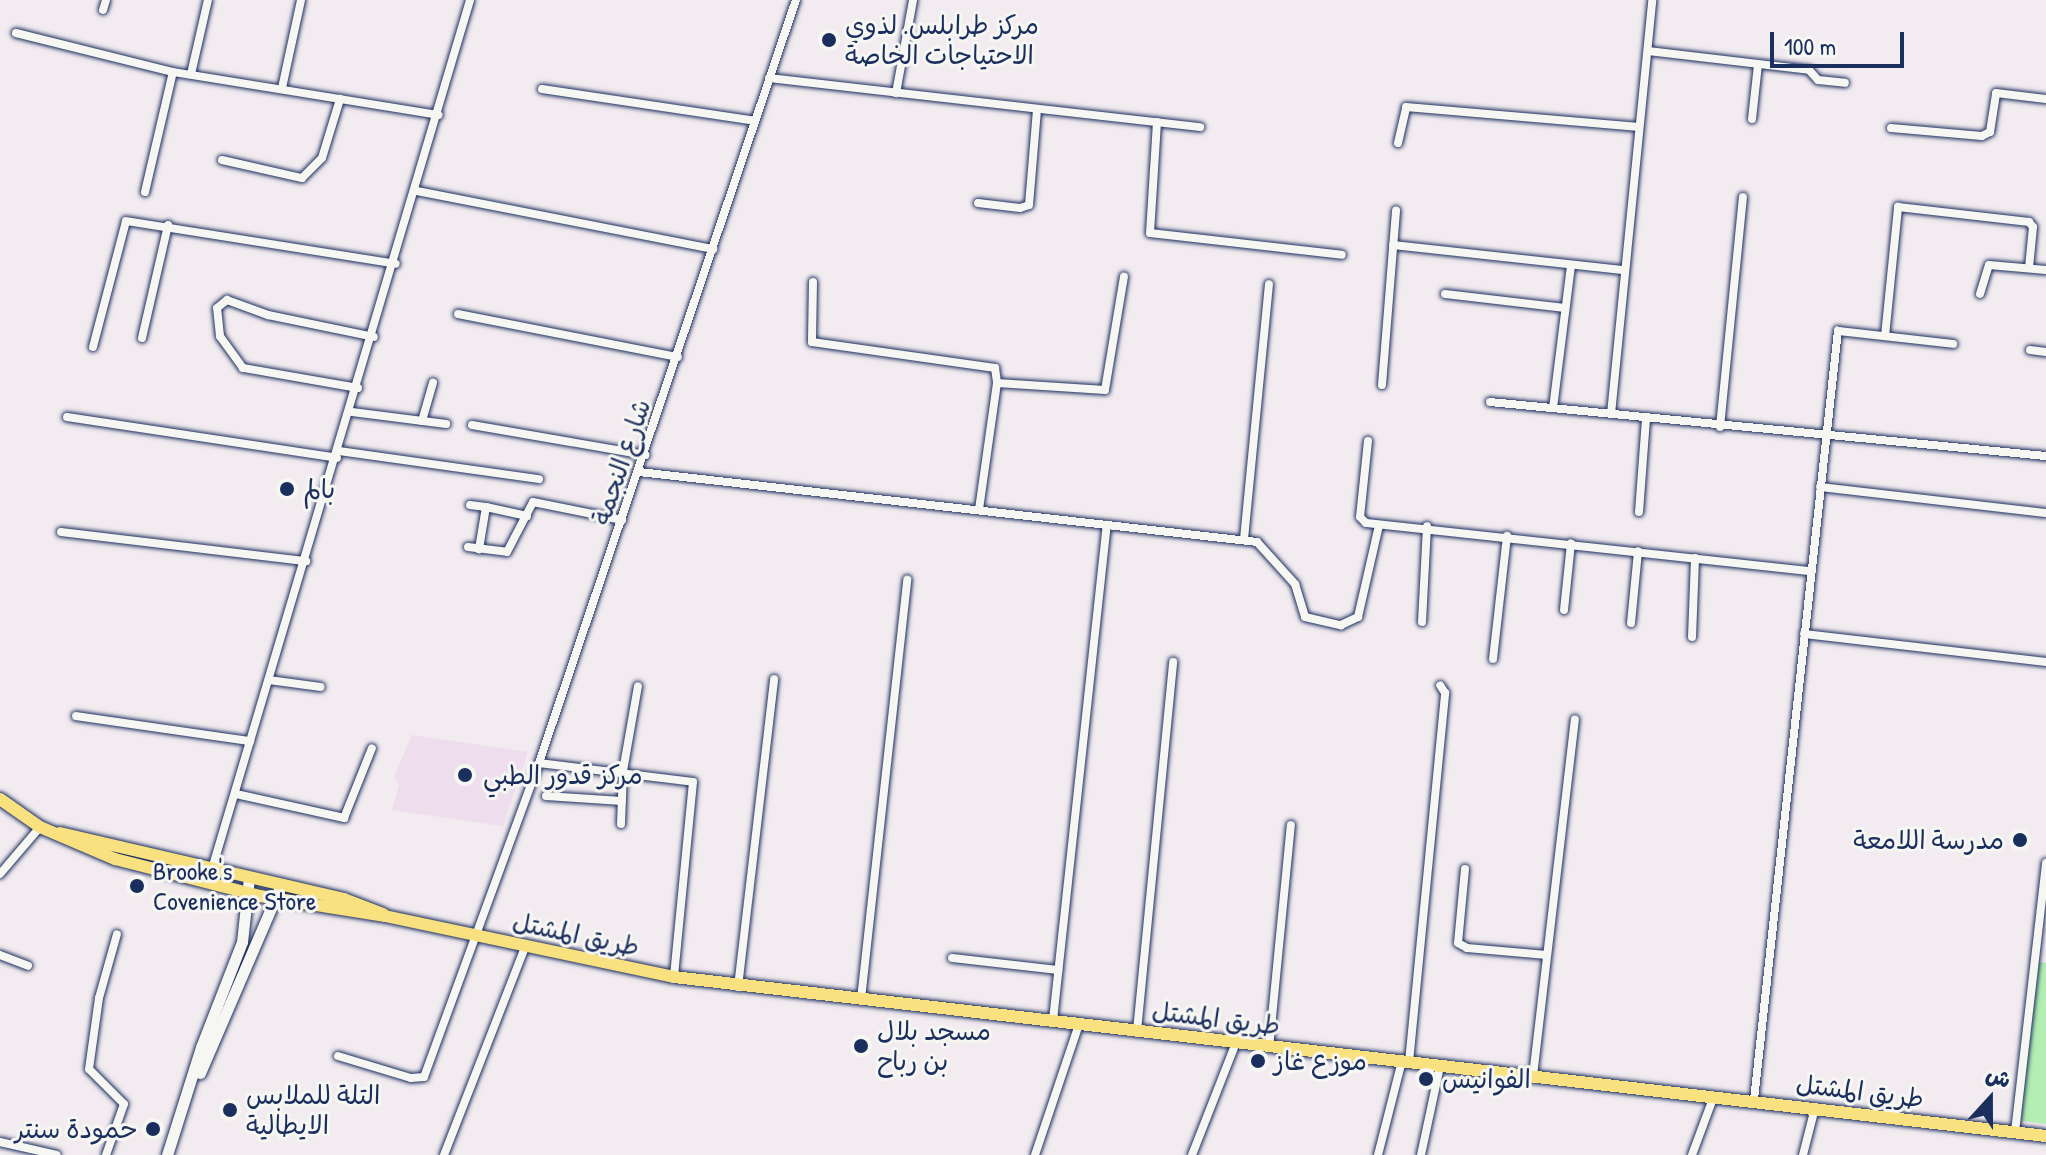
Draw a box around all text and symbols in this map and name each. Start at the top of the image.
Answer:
place label: مركز طرابلس. لذوي الاحتياجات الخاصة [845,9,1039,70]
scale bar [1774,16,1908,66]
text: 100 m [1784,30,1836,62]
marker: مركز طرابلس. لذوي الاحتياجات الخاصة [820,31,838,49]
street label: شارع النجمة [585,395,657,529]
place label: بالم [303,473,335,505]
marker: بالم [278,480,296,498]
place label: مركز قدور الطبي [483,759,643,791]
marker: مركز قدور الطبي [454,764,476,786]
place label: مدرسة اللامعة [1853,824,2004,856]
marker: مدرسة اللامعة [2011,831,2029,849]
place label: Brooke's Covenience Store [153,855,316,916]
marker: Brooke's Covenience Store [128,877,146,895]
street label: طريق المشتل [510,905,642,963]
street label: طريق المشتل [1150,995,1282,1041]
place label: مسجد بلال بن رباح [877,1015,991,1076]
marker: مسجد بلال بن رباح [852,1037,870,1055]
place label: موزع غاز [1274,1045,1367,1077]
marker: موزع غاز [1249,1052,1267,1070]
text: ش [1982,1058,2015,1095]
north arrow [1950,1059,2030,1139]
place label: الفوانيس [1442,1063,1531,1095]
street label: طريق المشتل [1794,1068,1926,1114]
marker: الفوانيس [1417,1070,1435,1088]
place label: التلة للملابس الايطالية [246,1079,380,1140]
marker: التلة للملابس الايطالية [221,1101,239,1119]
place label: حمودة سنتر [15,1113,137,1145]
marker: حمودة سنتر [144,1120,162,1138]

